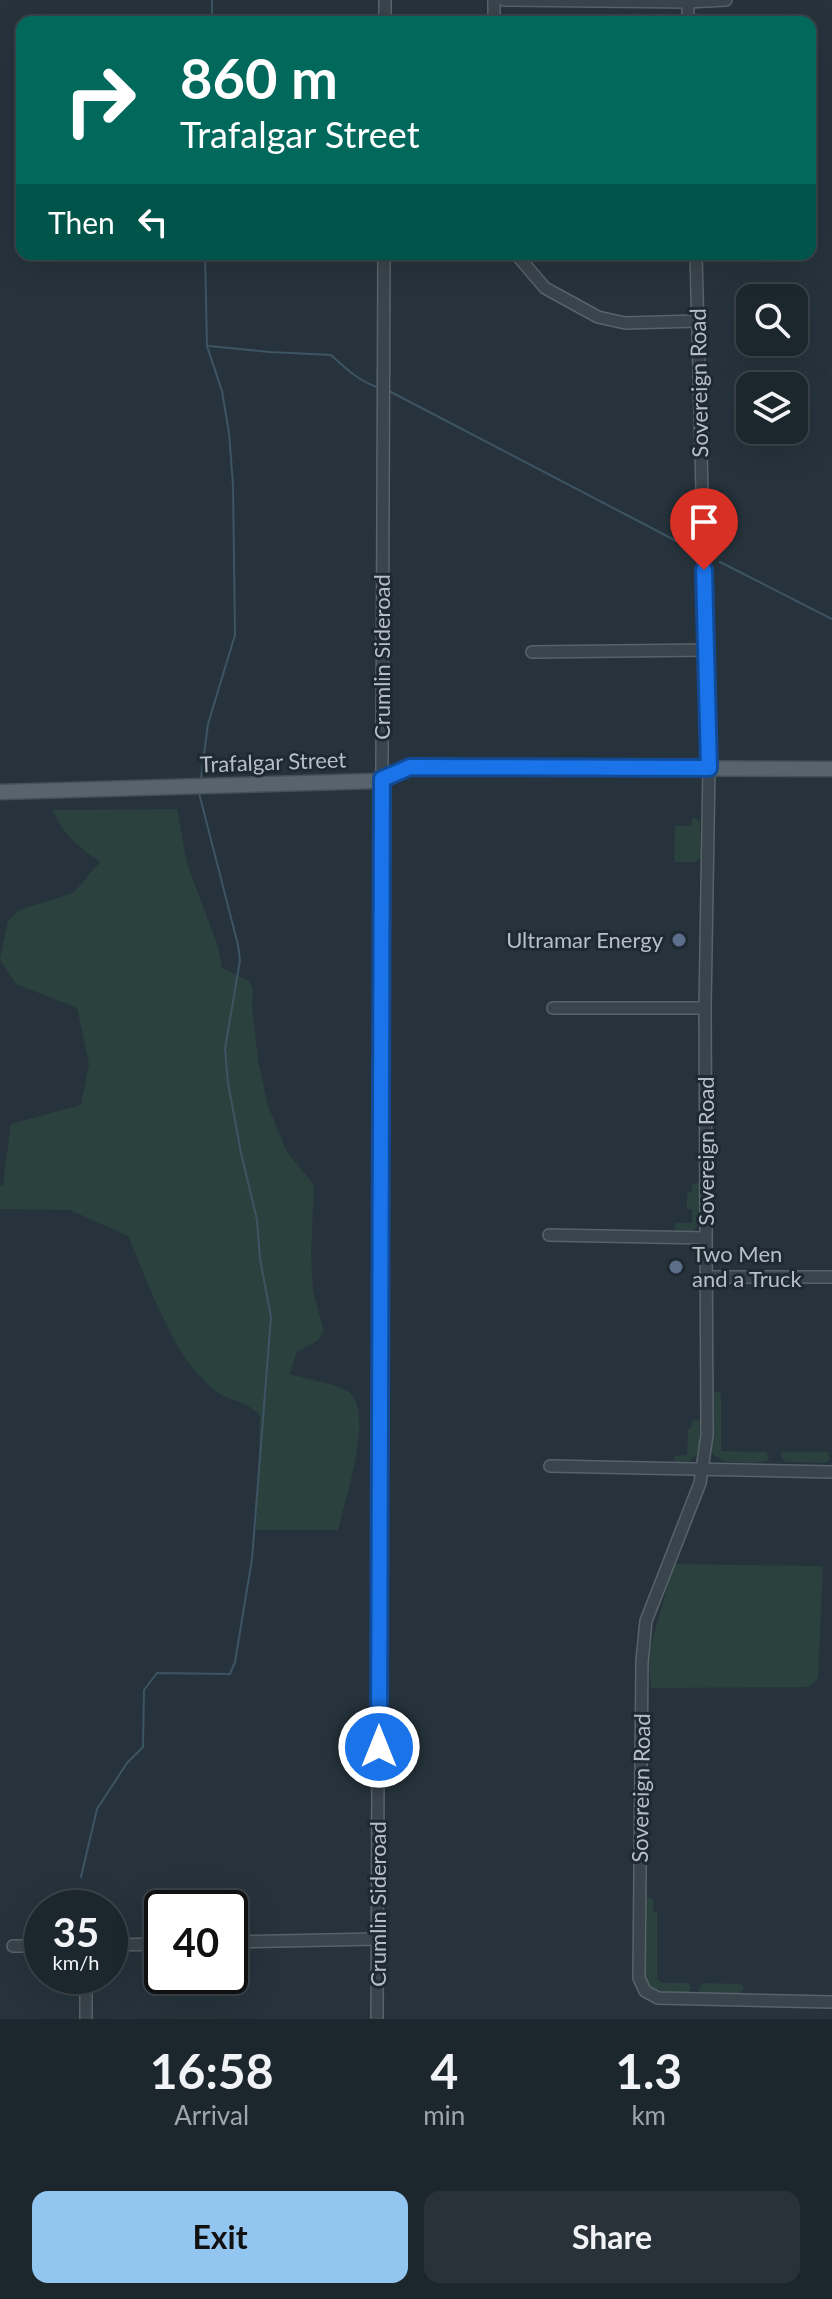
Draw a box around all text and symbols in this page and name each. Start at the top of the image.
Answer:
text: 860 m [180,44,338,111]
icon: right [48,48,152,152]
text: Trafalgar Street [180,112,420,156]
icon: left [131,200,175,244]
text: Then [48,204,115,240]
map controls [736,284,808,444]
button: search [736,284,808,356]
street label: Sovereign Road [684,308,713,458]
button: layers [736,372,808,444]
pin [670,488,738,570]
icon: arrive [682,500,726,544]
street label: Crumlin Sideroad [368,574,395,740]
street label: Trafalgar Street [199,745,347,778]
place label: Ultramar Energy [506,926,664,953]
marker: Ultramar Energy [670,931,688,949]
street label: Sovereign Road [692,1076,719,1226]
place label: Two Men and a Truck [692,1240,802,1292]
marker: Two Men and a Truck [667,1258,685,1276]
position arrow [337,1705,421,1789]
street label: Sovereign Road [626,1713,655,1863]
street label: Crumlin Sideroad [364,1821,391,1987]
speed limit sign: 40 [144,1890,248,1994]
text: 35 [53,1908,99,1956]
text: km/h [53,1950,99,1974]
text: 16:58 [150,2042,273,2099]
text: 4 [430,2042,458,2099]
text: 1.3 [615,2042,682,2099]
text: Arrival [174,2099,249,2131]
text: min [423,2099,465,2131]
text: km [631,2099,666,2131]
button: Exit [32,2191,408,2283]
button: Share [424,2191,800,2283]

